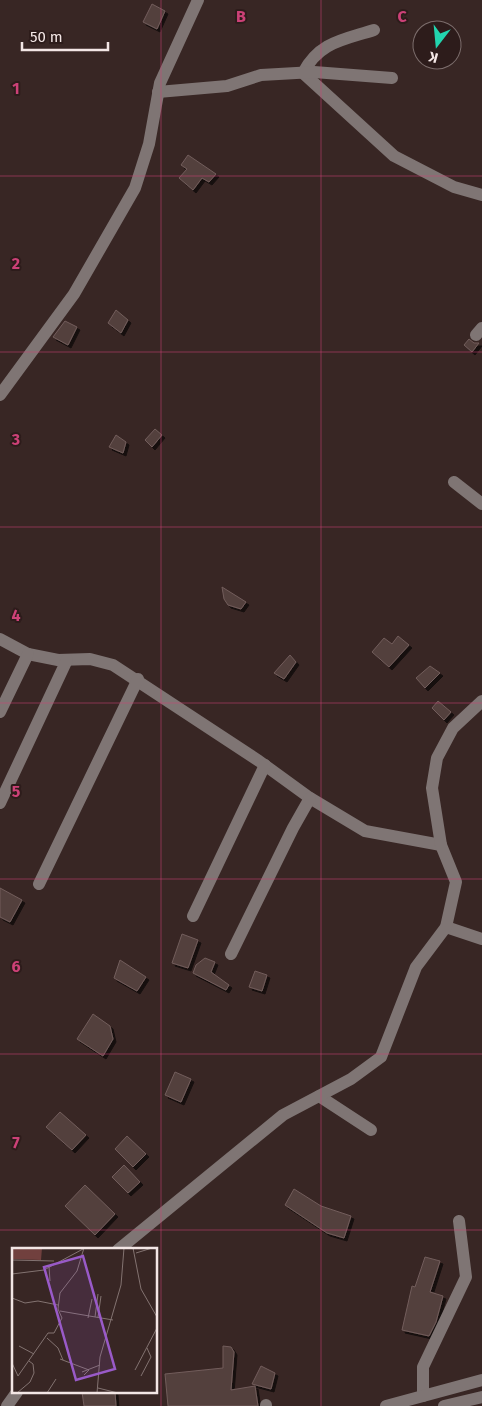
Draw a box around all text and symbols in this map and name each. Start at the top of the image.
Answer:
text: B [236,7,246,26]
text: C [397,7,407,26]
scale bar [22,20,109,52]
north arrow [412,20,462,70]
text: 50 m [30,28,63,46]
text: K [426,47,440,66]
text: 1 [12,79,20,98]
text: 2 [12,254,20,273]
text: 3 [11,430,20,449]
text: 4 [11,606,21,625]
text: 5 [12,782,21,801]
text: 6 [11,957,21,976]
text: 7 [12,1133,20,1152]
inset map [12,1248,158,1394]

